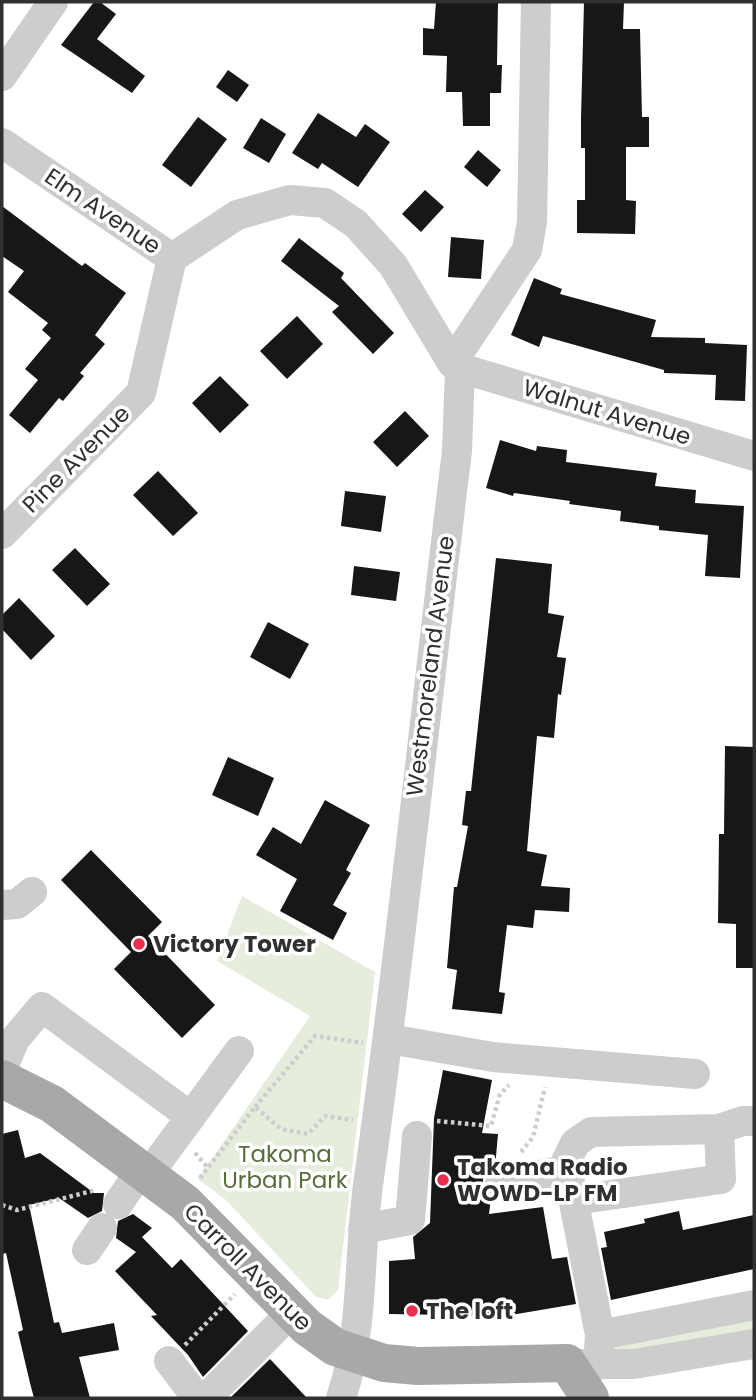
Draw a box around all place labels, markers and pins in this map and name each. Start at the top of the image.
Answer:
place label: Victory Tower [153,928,316,960]
marker: Victory Tower [131,936,147,952]
place label: Takoma Radio WOWD-LP FM [457,1151,628,1209]
marker: Takoma Radio WOWD-LP FM [435,1172,451,1188]
place label: The loft [426,1295,513,1327]
marker: The loft [404,1303,420,1319]

